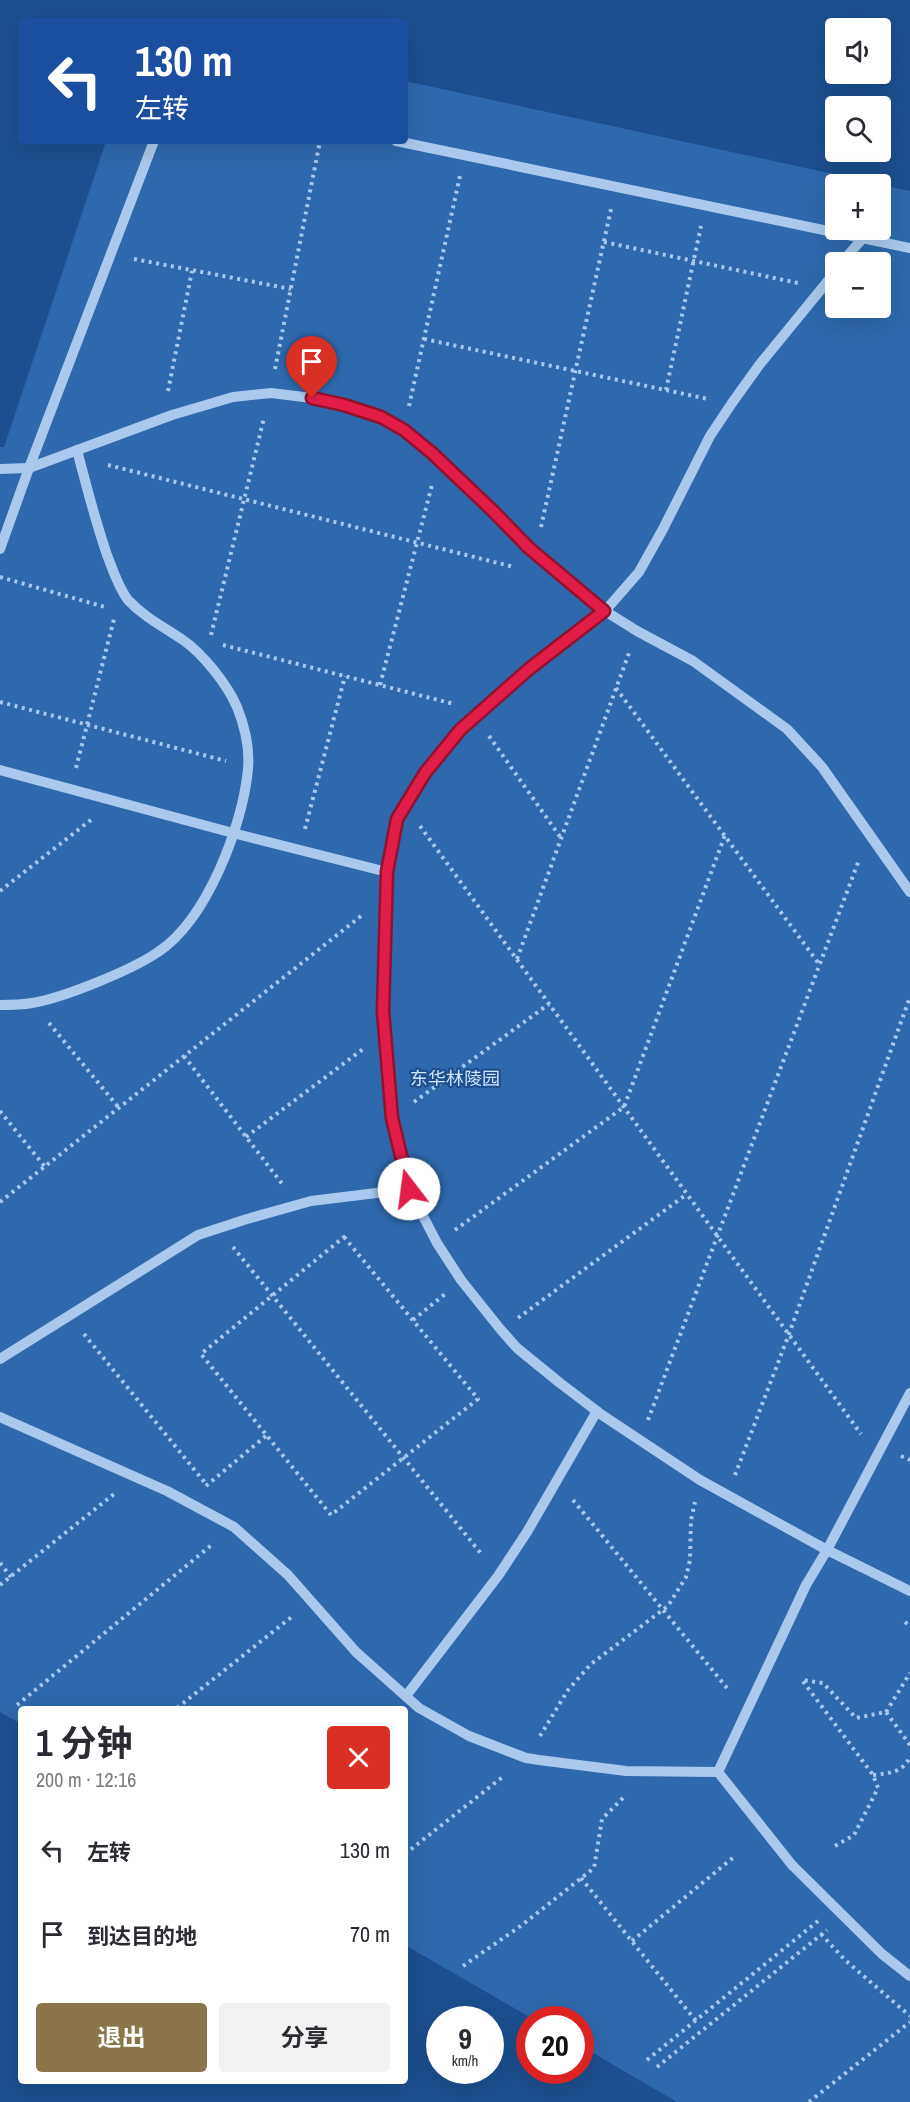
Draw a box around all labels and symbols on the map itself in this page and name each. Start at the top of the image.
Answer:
pin [286,336,337,398]
park label: 东华林陵园 [410,1066,500,1091]
position arrow [377,1157,441,1221]
speed limit sign: 20 [516,2006,594,2084]

